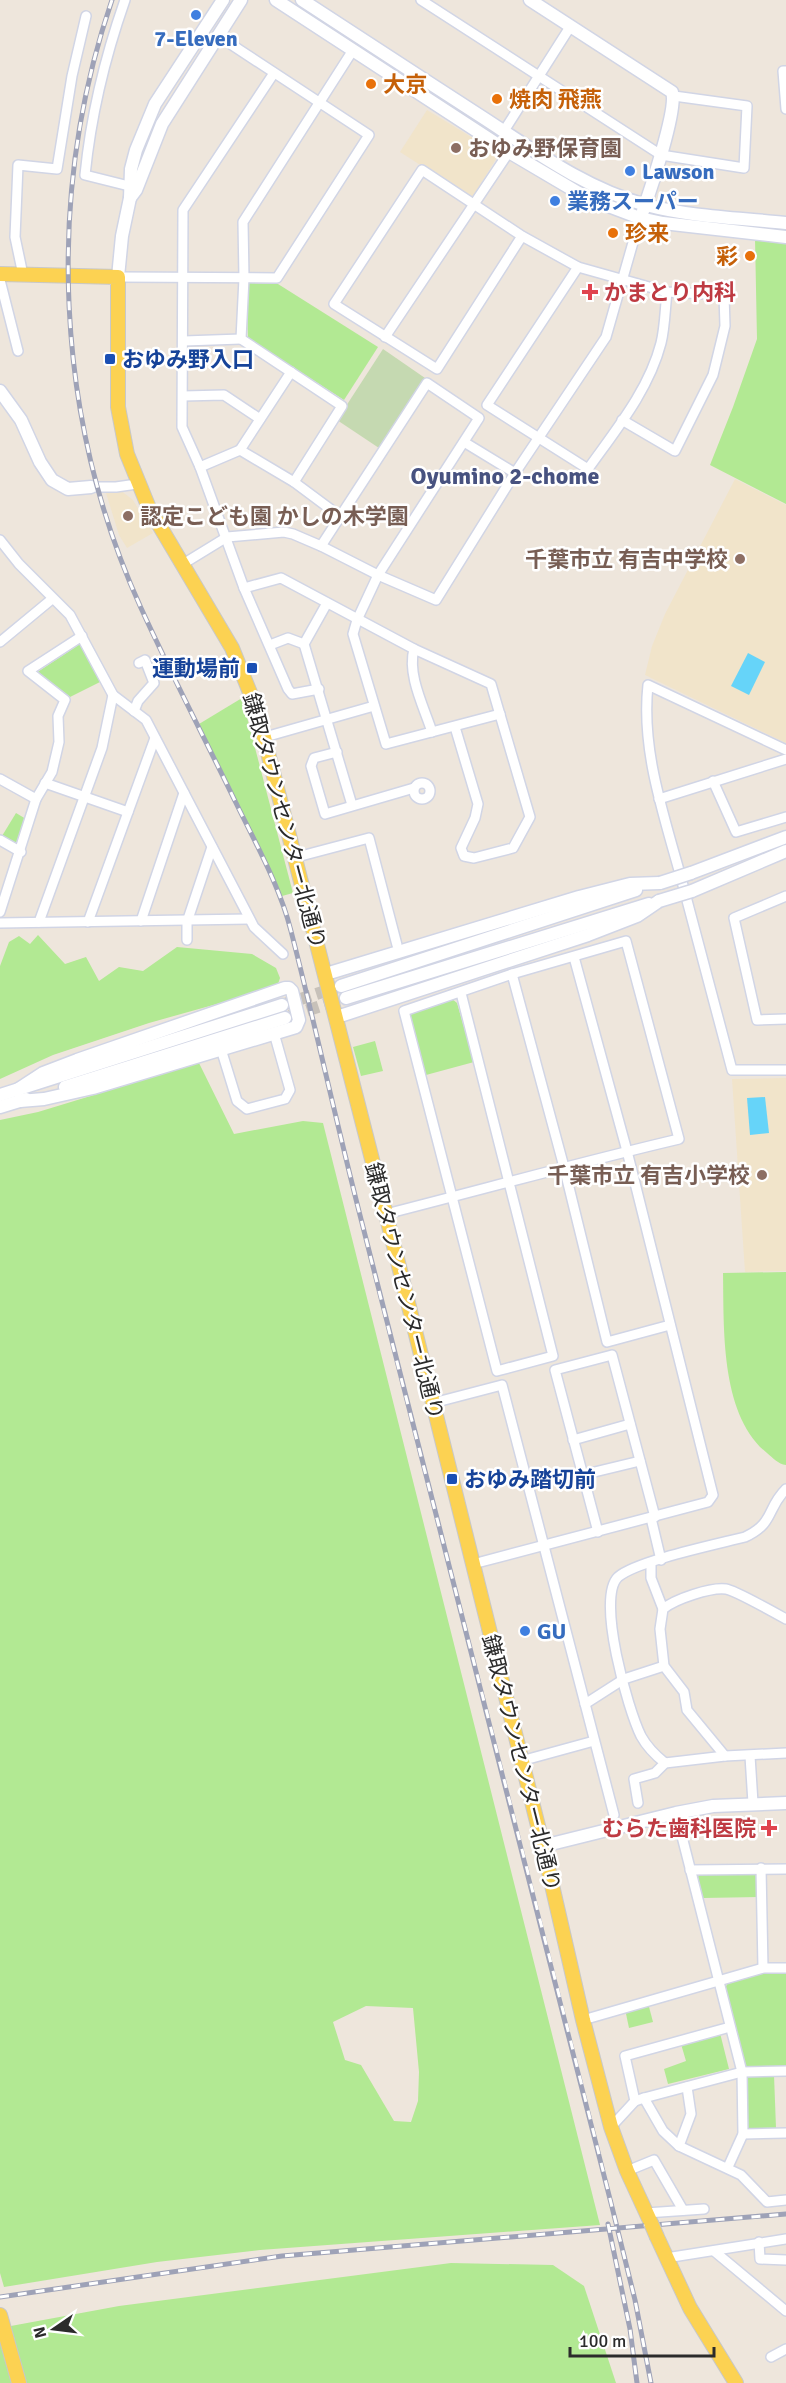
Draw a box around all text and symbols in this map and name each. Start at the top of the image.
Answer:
marker: 7-Eleven [189,8,203,22]
place label: 7-Eleven [154,25,238,52]
place label: 大京 [383,71,427,98]
marker: 大京 [364,77,378,91]
place label: 焼肉 飛燕 [509,86,602,113]
marker: 焼肉 飛燕 [490,92,504,106]
place label: おゆみ野保育園 [468,135,622,162]
marker: おゆみ野保育園 [449,141,463,155]
place label: Lawson [642,158,715,185]
marker: Lawson [623,164,637,178]
place label: 業務スーパー [567,188,699,215]
marker: 業務スーパー [548,194,562,208]
place label: 珍来 [625,220,669,247]
marker: 珍来 [606,226,620,240]
place label: 彩 [716,243,738,270]
marker: 彩 [743,249,757,263]
place label: かまとり内科 [604,279,736,306]
marker: かまとり内科 [581,283,599,301]
place label: おゆみ野入口 [122,346,254,373]
marker: おゆみ野入口 [103,352,117,366]
district label: Oyumino 2-chome [410,461,600,491]
place label: 認定こども園 かしの木学園 [140,503,409,530]
marker: 認定こども園 かしの木学園 [121,509,135,523]
place label: 千葉市立 有吉中学校 [525,546,728,573]
marker: 千葉市立 有吉中学校 [733,552,747,566]
place label: 運動場前 [152,655,240,682]
marker: 運動場前 [245,661,259,675]
street label: 鎌取タウンセンター北通り [237,690,332,952]
street label: 鎌取タウンセンター北通り [359,1160,450,1422]
place label: 千葉市立 有吉小学校 [547,1162,750,1189]
marker: 千葉市立 有吉小学校 [755,1168,769,1182]
place label: おゆみ踏切前 [464,1466,596,1493]
marker: おゆみ踏切前 [445,1472,459,1486]
place label: GU [537,1618,566,1645]
marker: GU [518,1624,532,1638]
street label: 鎌取タウンセンター北通り [476,1632,567,1894]
place label: むらた歯科医院 [602,1815,756,1842]
marker: むらた歯科医院 [760,1819,778,1837]
north arrow [24,2299,84,2359]
scale bar [570,2320,714,2358]
text: N [29,2325,51,2340]
text: 100 m [579,2330,626,2352]

